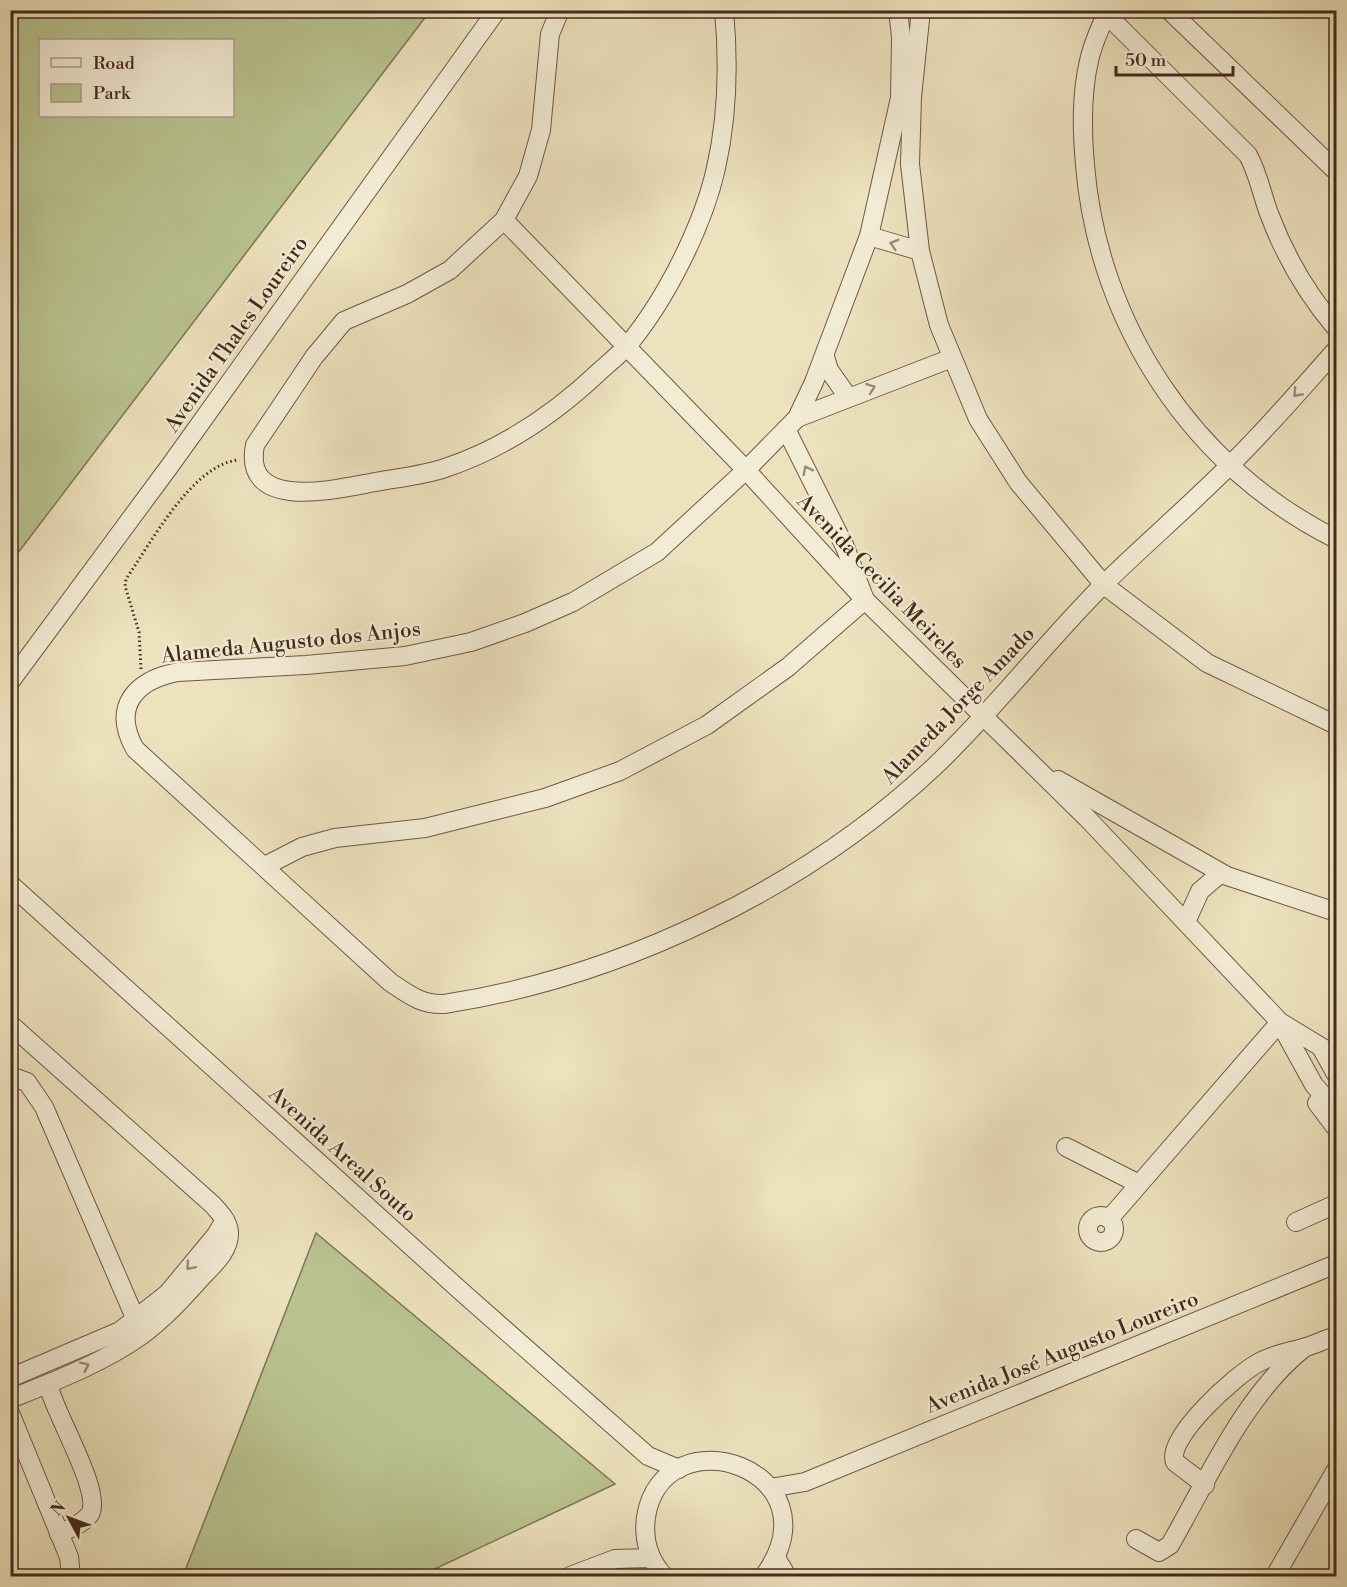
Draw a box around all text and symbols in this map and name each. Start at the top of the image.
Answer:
legend [39,39,234,117]
scale bar [1116,39,1233,77]
text: 50 m [1125,49,1167,72]
text: Road [93,52,136,75]
text: Park [93,82,132,105]
street label: Avenida Thales Loureiro [159,232,314,438]
one-way arrow [889,238,900,251]
one-way arrow [865,383,876,395]
one-way arrow [1293,387,1304,397]
one-way arrow [803,465,814,476]
street label: Avenida Cecilia Meireles [790,488,971,674]
street label: Alameda Augusto dos Anjos [159,616,422,670]
street label: Alameda Jorge Amado [876,621,1041,791]
street label: Avenida Areal Souto [262,1081,422,1228]
one-way arrow [186,1259,197,1270]
street label: Avenida José Augusto Loureiro [921,1286,1203,1420]
one-way arrow [79,1362,90,1373]
north arrow [39,1488,99,1548]
text: N [47,1497,70,1520]

